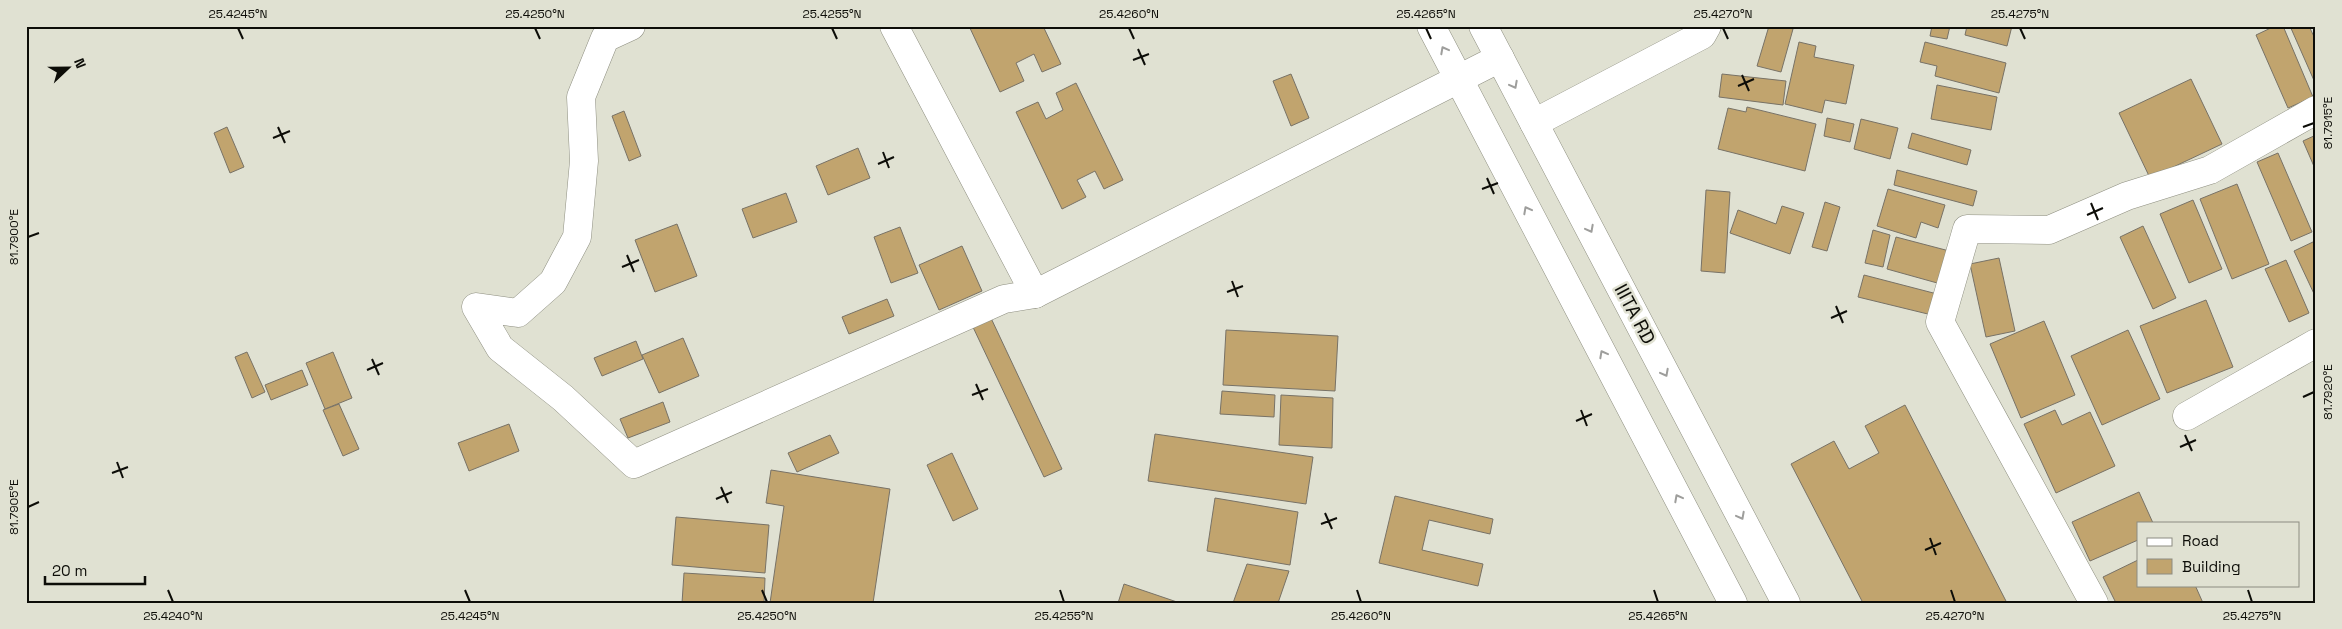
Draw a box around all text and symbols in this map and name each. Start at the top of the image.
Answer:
text: 25.4245°N [208,6,268,22]
text: 25.4250°N [505,6,565,22]
text: 25.4255°N [802,6,862,22]
text: 25.4260°N [1099,6,1159,22]
text: 25.4265°N [1396,6,1456,22]
text: 25.4270°N [1693,6,1753,22]
text: 25.4275°N [1991,6,2049,22]
north arrow [42,42,92,92]
one-way arrow [1440,46,1450,55]
text: N [70,55,90,71]
one-way arrow [1508,80,1518,89]
text: 81.7915°E [2320,96,2336,149]
one-way arrow [1523,206,1533,215]
text: 81.7900°E [6,209,22,265]
one-way arrow [1584,223,1594,232]
street label: IIITA RD [1609,280,1661,348]
one-way arrow [1599,350,1609,359]
text: 81.7920°E [2320,364,2336,420]
one-way arrow [1659,367,1669,376]
text: 81.7905°E [6,479,22,535]
one-way arrow [1674,494,1684,503]
one-way arrow [1735,511,1745,520]
legend [2137,522,2300,586]
text: Road [2182,531,2219,550]
scale bar [45,554,145,586]
text: Building [2182,557,2241,576]
text: 20 m [52,561,87,580]
text: 25.4240°N [143,608,203,624]
text: 25.4245°N [440,608,500,624]
text: 25.4250°N [737,608,797,624]
text: 25.4255°N [1034,608,1094,624]
text: 25.4260°N [1331,608,1391,624]
text: 25.4265°N [1628,608,1688,624]
text: 25.4270°N [1925,608,1985,624]
text: 25.4275°N [2223,608,2281,624]

